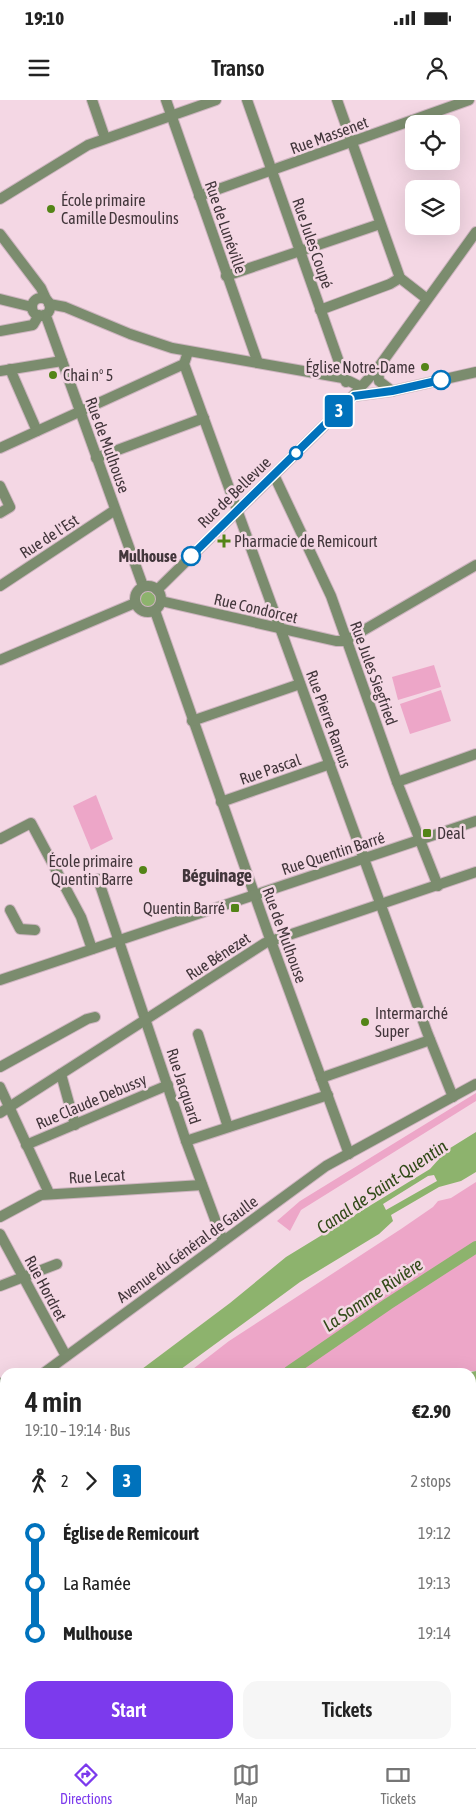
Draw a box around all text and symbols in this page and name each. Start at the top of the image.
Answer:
text: 19:10 [25,7,64,29]
icon: menu [25,54,53,82]
icon: person [423,54,451,82]
text: Transo [211,55,265,81]
street label: Rue Massenet [288,112,371,157]
map controls [405,115,460,235]
button: locate [405,115,460,170]
street label: Rue de Lunéville [202,178,250,276]
button: layers [405,180,460,235]
place label: École primaire Camille Desmoulins [61,191,179,227]
street label: Rue Jules Coupé [288,195,337,291]
marker: École primaire Camille Desmoulins [45,203,57,215]
place label: Église Notre-Dame [306,358,415,377]
marker: Église Notre-Dame [419,361,431,373]
place label: Chai n° 5 [63,366,113,384]
marker: Chai n° 5 [47,369,59,381]
unlabelled marker [431,370,451,390]
street label: Rue de Mulhouse [82,395,134,495]
line badge: 3 [323,395,355,427]
text: 3 [335,400,343,421]
unlabelled marker [289,446,303,460]
street label: Rue de Bellevue [194,453,274,531]
street label: Rue de l'Est [16,510,82,562]
place label: Pharmacie de Remicourt [234,532,378,550]
marker: Pharmacie de Remicourt [218,535,230,547]
marker: Mulhouse [181,546,201,566]
place label: Mulhouse [118,547,177,565]
street label: Rue Condorcet [212,590,300,626]
street label: Rue Jules Siegfried [346,619,401,728]
street label: Rue Pierre Ramus [303,668,355,771]
street label: Rue Pascal [237,750,304,788]
place label: Deal [437,824,466,842]
marker: Deal [421,827,433,839]
street label: Rue Quentin Barré [279,828,387,878]
place label: École primaire Quentin Barre [49,852,133,888]
marker: École primaire Quentin Barre [137,864,149,876]
district label: Béguinage [182,865,252,886]
street label: Rue de Mulhouse [259,885,311,985]
place label: Quentin Barré [143,899,225,917]
marker: Quentin Barré [229,902,241,914]
street label: Rue Bénezet [183,928,254,983]
place label: Intermarché Super [375,1004,448,1041]
marker: Intermarché Super [359,1016,371,1028]
street label: Rue Jacquard [162,1046,205,1127]
street label: Rue Claude Debussy [33,1069,150,1133]
water label: Canal de Saint-Quentin [313,1135,451,1238]
street label: Rue Lecat [68,1166,126,1186]
street label: Avenue du Général de Gaulle [113,1192,261,1306]
street label: Rue Hordret [21,1252,71,1324]
water label: La Somme Rivière [319,1253,427,1336]
text: 4 min [25,1386,82,1418]
text: €2.90 [412,1400,451,1422]
text: 19:10 – 19:14 · Bus [25,1421,130,1439]
icon: walk [25,1467,53,1495]
icon: forward [77,1467,105,1495]
text: 3 [123,1470,131,1491]
text: 2 [61,1472,69,1490]
text: 2 stops [410,1472,451,1490]
text: Église de Remicourt [63,1522,199,1544]
text: 19:12 [418,1524,451,1542]
text: La Ramée [63,1572,131,1594]
text: 19:13 [418,1574,451,1592]
text: Mulhouse [63,1622,133,1644]
text: 19:14 [418,1624,451,1642]
button: Start [25,1681,233,1739]
button: Tickets [243,1681,451,1739]
tab: Directions [60,1761,112,1807]
tab: Map [232,1761,260,1807]
tab: Tickets [380,1761,416,1807]

